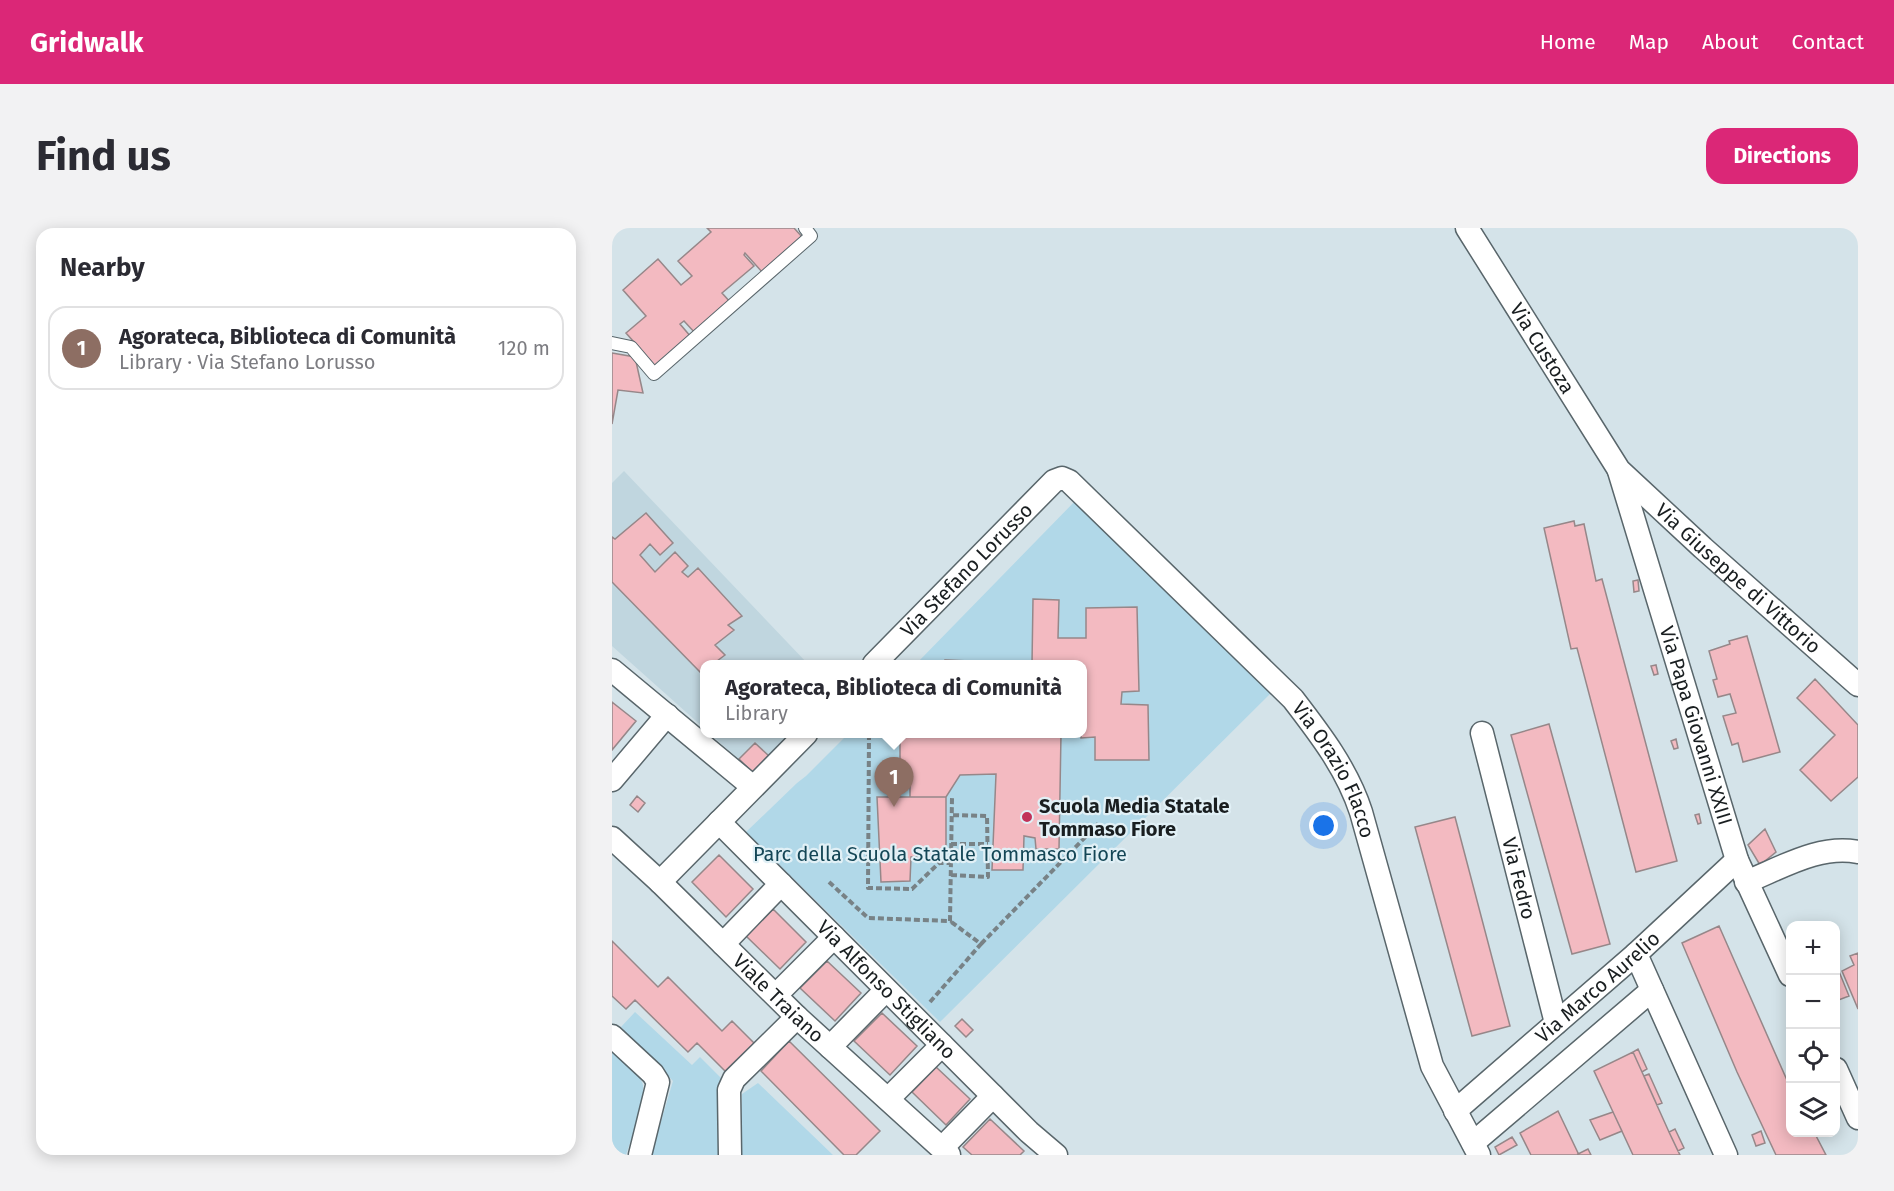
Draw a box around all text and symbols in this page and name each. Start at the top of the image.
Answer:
text: Gridwalk [30,26,143,59]
text: Home [1540,29,1596,55]
text: Map [1629,29,1669,55]
text: About [1702,29,1759,55]
text: Contact [1792,29,1864,55]
button: Directions [1706,128,1858,184]
text: Find us [36,131,171,181]
text: Nearby [60,252,145,283]
street label: Via Custoza [1505,298,1580,398]
text: Agorateca, Biblioteca di Comunità [119,323,456,350]
text: 1 [77,336,86,360]
text: 120 m [498,336,550,360]
text: Library · Via Stefano Lorusso [119,350,376,374]
street label: Via Stefano Lorusso [895,498,1038,642]
street label: Via Giuseppe di Vittorio [1651,498,1826,659]
street label: Via Papa Giovanni XXIII [1655,623,1738,828]
popup [700,660,1087,738]
text: Agorateca, Biblioteca di Comunità [725,674,1062,701]
street label: Via Orazio Flacco [1287,697,1380,840]
text: Library [725,701,788,725]
pin: 1 [874,758,914,807]
place label: Scuola Media Statale Tommaso Fiore [1039,794,1230,841]
marker: Scuola Media Statale Tommaso Fiore [1020,810,1034,824]
your location [1309,811,1338,840]
street label: Via Fedro [1497,835,1541,922]
park label: Parc della Scuola Statale Tommasco Fiore [753,842,1127,866]
street label: Via Alfonso Stigliano [812,915,961,1064]
map controls [1786,921,1840,1137]
button: + [1786,921,1840,975]
street label: Via Marco Aurelio [1531,926,1665,1048]
street label: Viale Traiano [728,949,829,1047]
button: − [1786,975,1840,1029]
button: locate [1786,1029,1840,1083]
button: layers [1786,1083,1840,1137]

